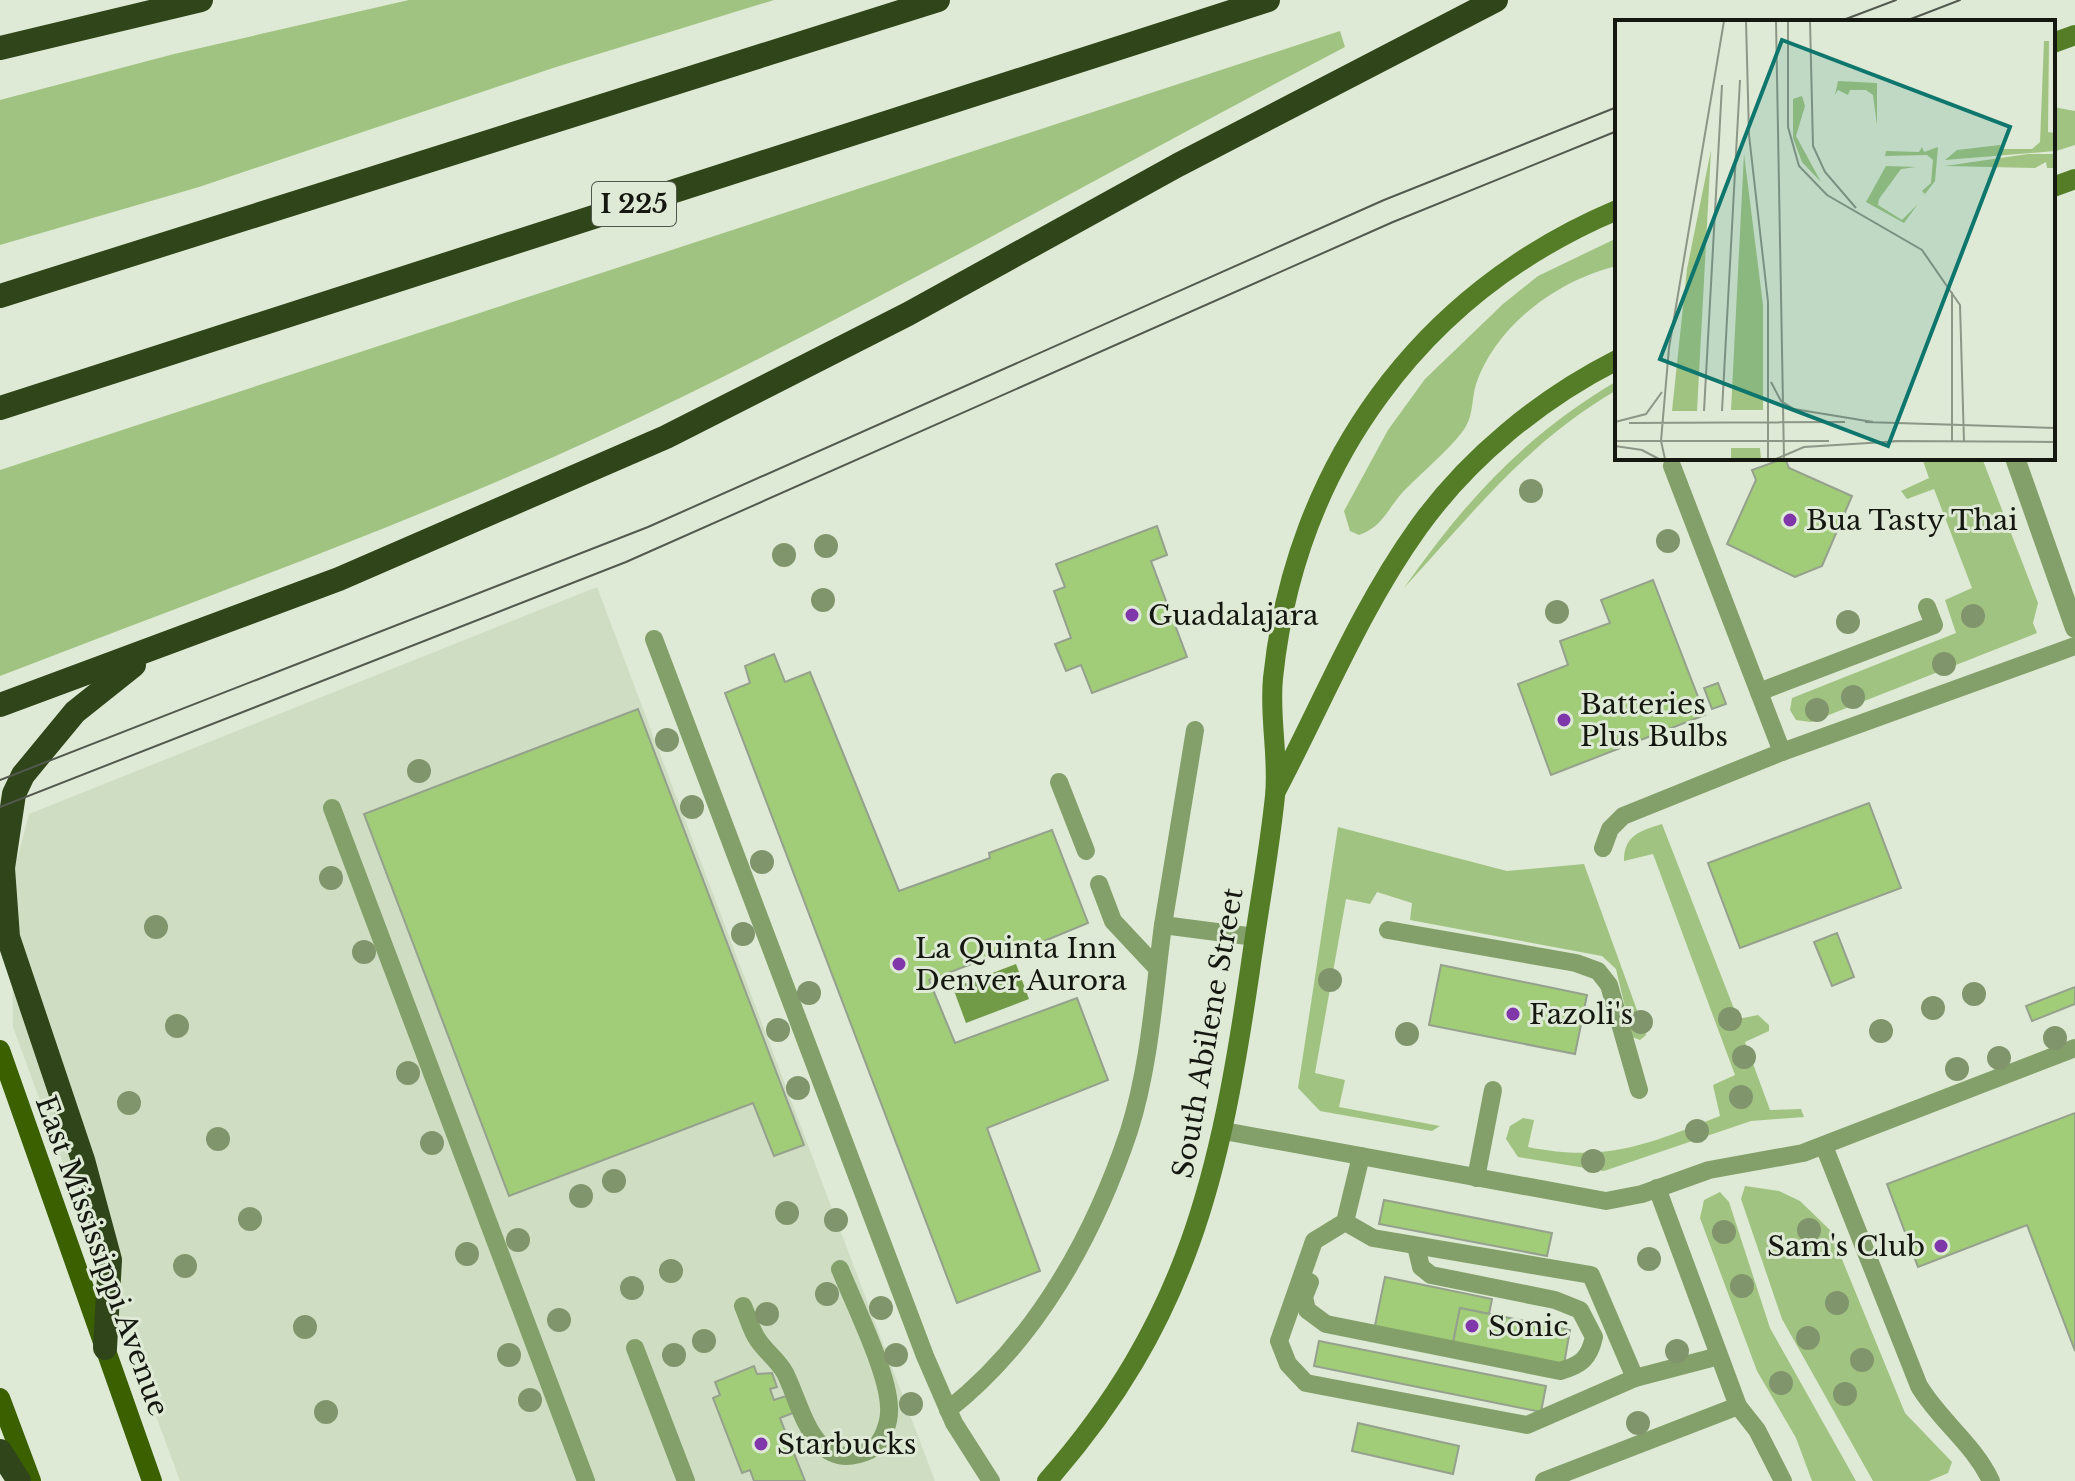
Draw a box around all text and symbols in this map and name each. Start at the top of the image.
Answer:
inset map [1615,20,2055,460]
road number: I 225 [592,182,676,226]
place label: Bua Tasty Thai [1806,503,2018,538]
marker: Bua Tasty Thai [1781,511,1799,529]
place label: Guadalajara [1148,598,1319,633]
marker: Guadalajara [1123,606,1141,624]
place label: Batteries Plus Bulbs [1580,687,1728,754]
marker: Batteries Plus Bulbs [1555,711,1573,729]
street label: South Abilene Street [1165,885,1251,1181]
place label: La Quinta Inn Denver Aurora [915,931,1127,998]
marker: La Quinta Inn Denver Aurora [890,955,908,973]
place label: Fazoli's [1529,997,1633,1032]
marker: Fazoli's [1504,1005,1522,1023]
street label: East Mississippi Avenue [28,1091,176,1421]
place label: Sam's Club [1767,1229,1925,1264]
marker: Sam's Club [1932,1237,1950,1255]
place label: Sonic [1488,1309,1568,1344]
marker: Sonic [1463,1317,1481,1335]
place label: Starbucks [777,1427,916,1462]
marker: Starbucks [752,1435,770,1453]

